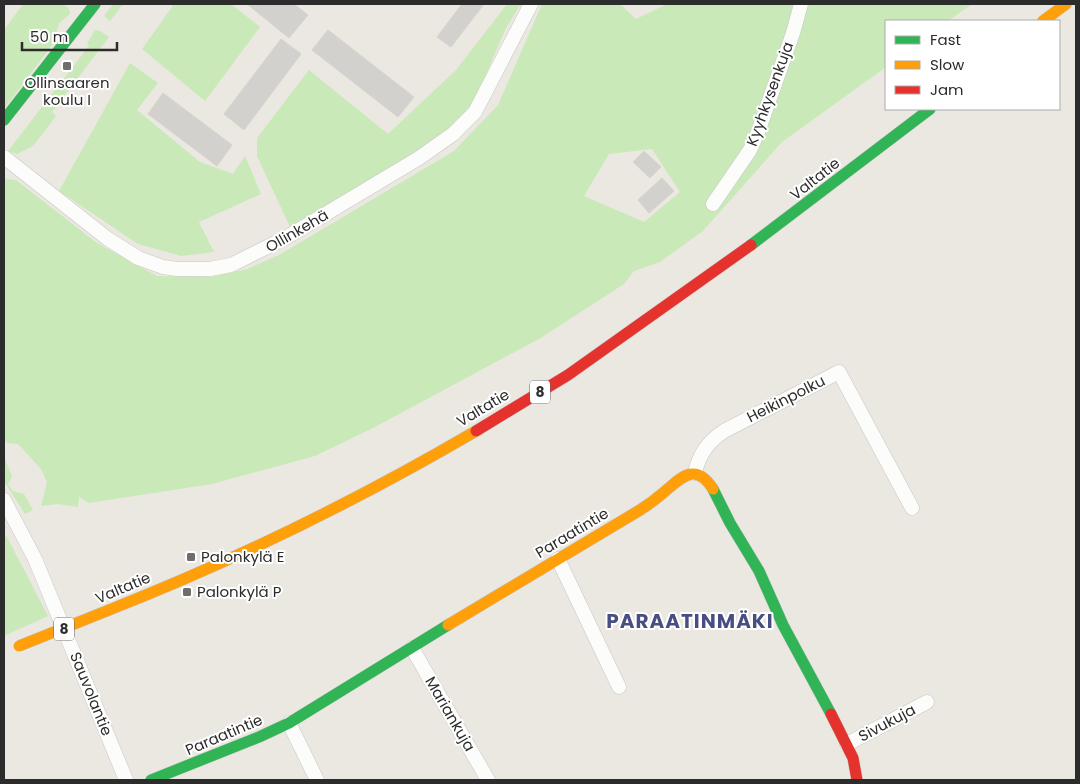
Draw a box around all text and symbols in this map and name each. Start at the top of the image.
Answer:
scale bar [22,20,118,52]
legend [885,20,1060,110]
text: 50 m [30,26,68,47]
text: Fast [930,29,961,50]
street label: Kyyhkysenkuja [741,39,798,149]
text: Slow [930,54,965,75]
marker: Ollinsaaren koulu I [61,60,73,72]
place label: Ollinsaaren koulu I [24,72,110,110]
text: Jam [930,79,964,100]
street label: Valtatie [785,152,844,205]
street label: Ollinkehä [262,204,332,257]
street label: Heikinpolku [743,370,828,427]
road number: 8 [530,381,550,404]
street label: Valtatie [452,384,513,432]
street label: Paraatintie [531,502,612,563]
place label: Palonkylä E [201,546,284,567]
marker: Palonkylä E [185,551,197,563]
street label: Valtatie [92,567,154,609]
place label: Palonkylä P [197,581,282,602]
marker: Palonkylä P [181,586,193,598]
district label: PARAATINMÄKI [606,607,774,635]
road number: 8 [54,618,74,640]
street label: Sauvolantie [65,649,118,739]
street label: Mariankuja [421,672,480,755]
street label: Sivukuja [855,699,919,746]
street label: Paraatintie [182,709,266,760]

